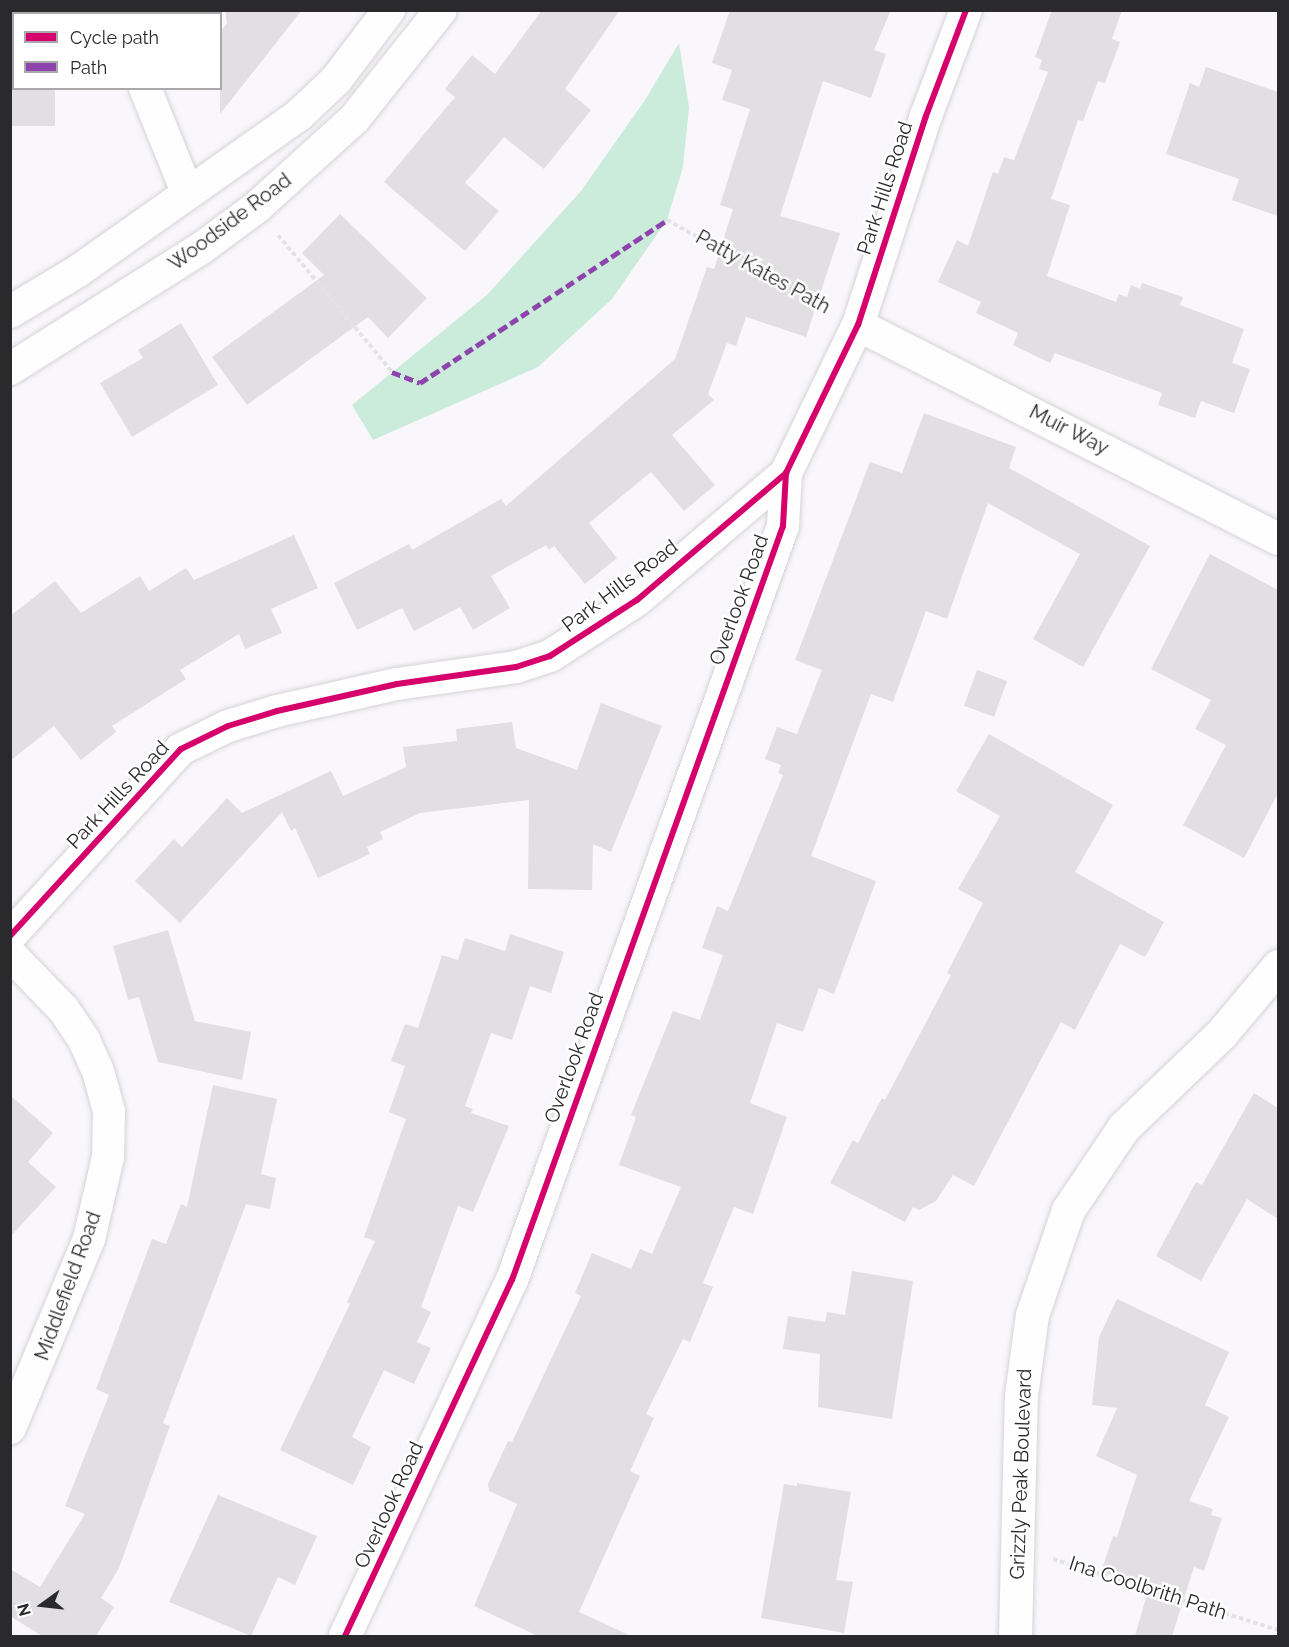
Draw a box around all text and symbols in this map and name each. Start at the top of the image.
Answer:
legend [12,12,222,90]
text: Cycle path [70,27,159,48]
text: Path [70,57,107,78]
street label: Park Hills Road [852,118,918,258]
street label: Woodside Road [164,168,296,276]
street label: Patty Kates Path [691,225,835,319]
street label: Muir Way [1025,400,1113,460]
street label: Overlook Road [704,532,774,668]
street label: Park Hills Road [557,535,683,637]
street label: Park Hills Road [62,736,174,854]
street label: Overlook Road [539,990,609,1126]
street label: Middlefield Road [30,1208,106,1364]
street label: Grizzly Peak Boulevard [1005,1368,1037,1580]
street label: Overlook Road [349,1438,429,1572]
street label: Ina Coolbrith Path [1066,1551,1230,1625]
north arrow [12,1575,72,1635]
text: N [13,1601,35,1618]

